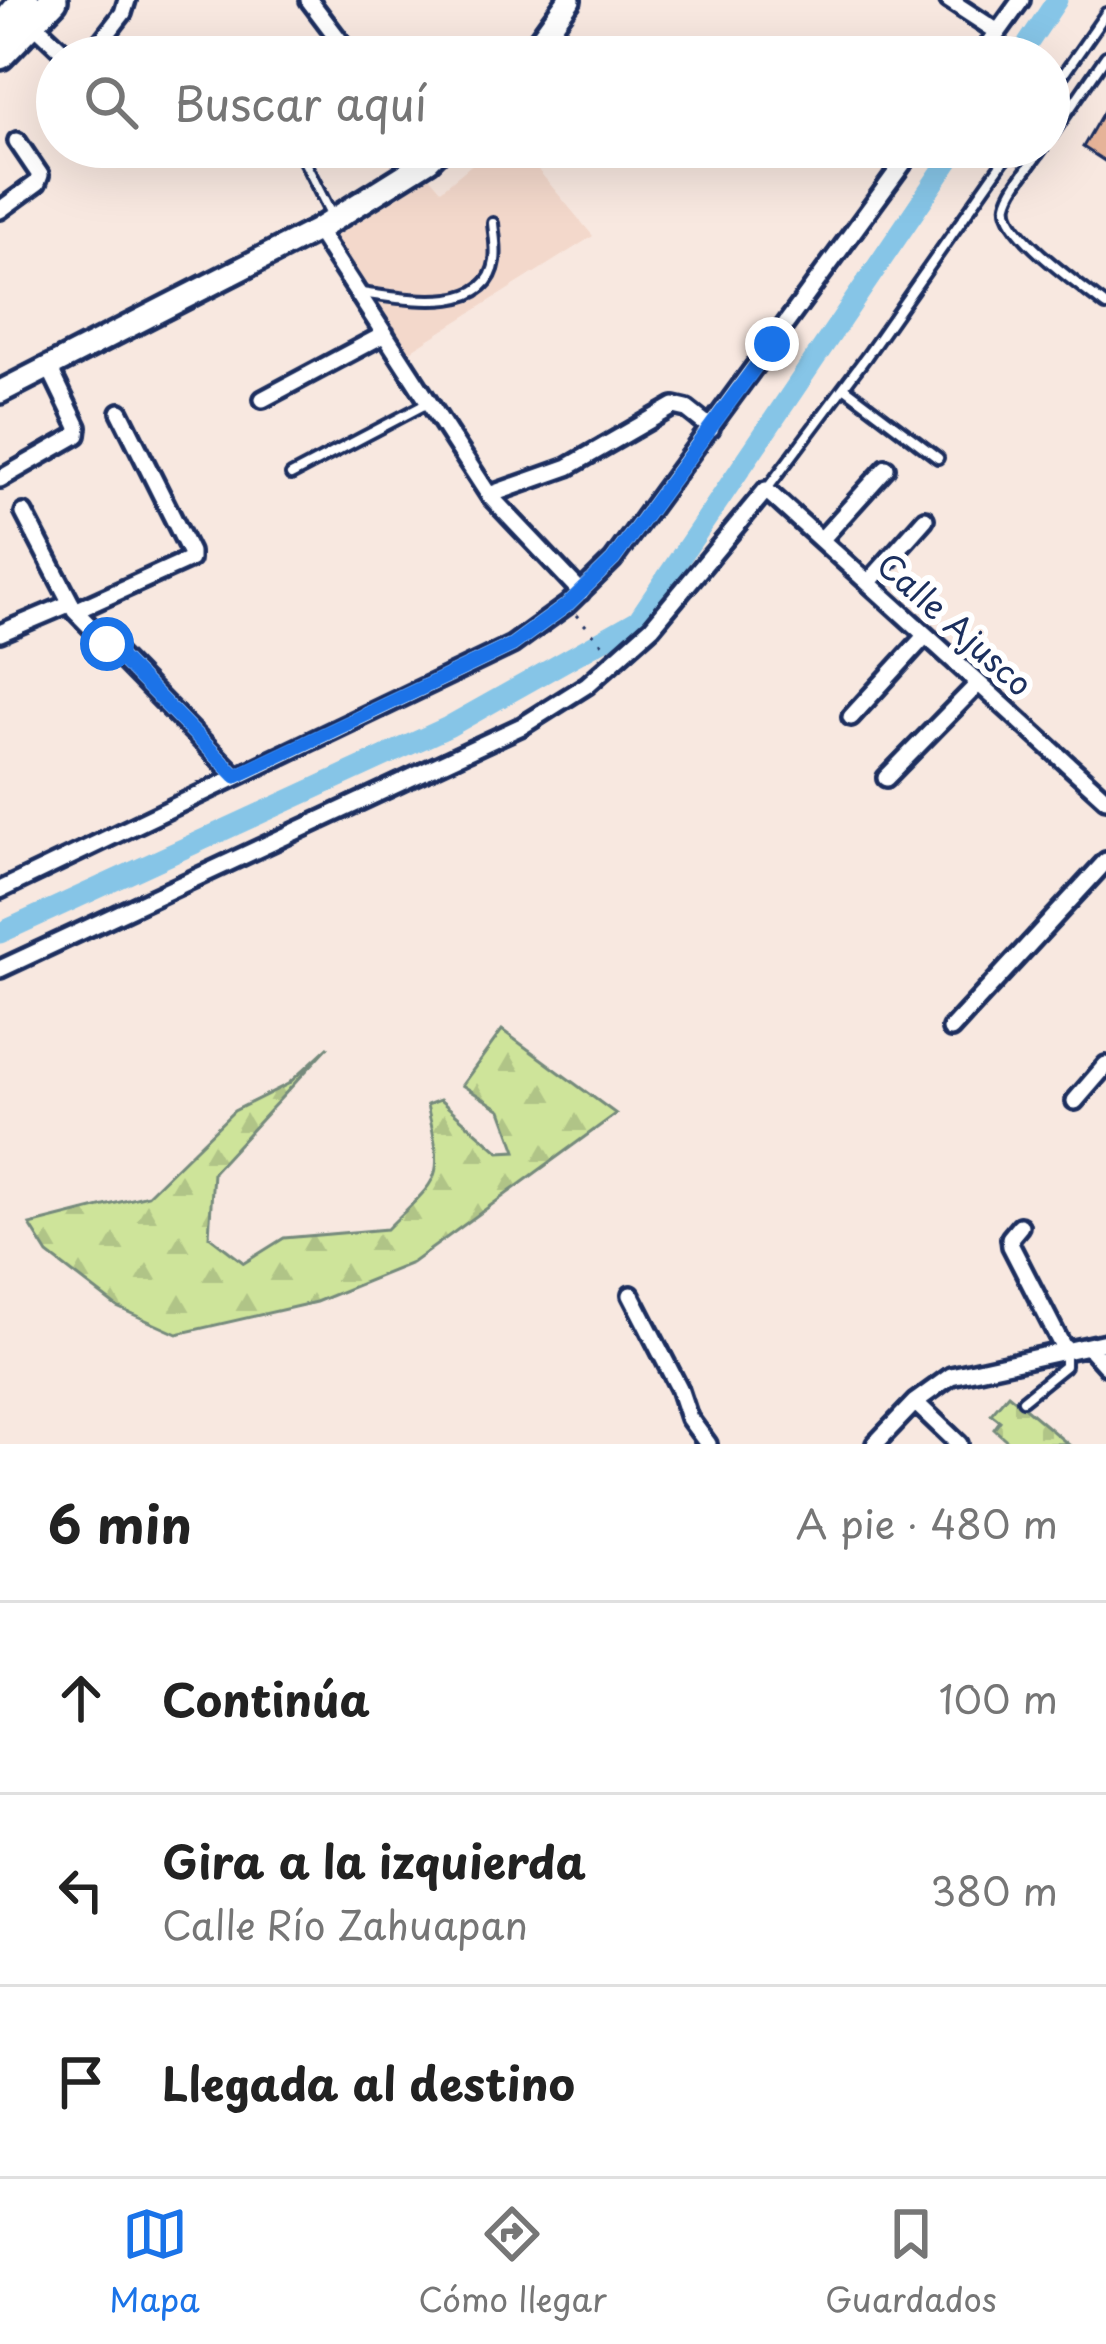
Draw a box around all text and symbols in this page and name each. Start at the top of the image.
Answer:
search box [36,36,1070,168]
text: Buscar aquí [174,68,427,136]
icon: search [78,69,144,135]
route end [745,317,799,371]
street label: Calle Ajusco [867,539,1045,707]
route start [80,617,134,671]
text: 6 min [48,1484,192,1561]
text: A pie · 480 m [796,1493,1058,1552]
text: Continúa [162,1664,370,1732]
icon: ahead [48,1665,114,1731]
text: 100 m [939,1668,1058,1727]
text: Gira a la izquierda [162,1826,586,1894]
icon: left [48,1857,114,1923]
text: 380 m [930,1860,1058,1919]
text: Calle Río Zahuapan [162,1894,528,1953]
text: Llegada al destino [162,2048,575,2116]
icon: arrive [48,2049,114,2115]
tab: Mapa [109,2201,200,2323]
tab: Cómo llegar [418,2201,607,2323]
tab: Guardados [825,2201,997,2323]

